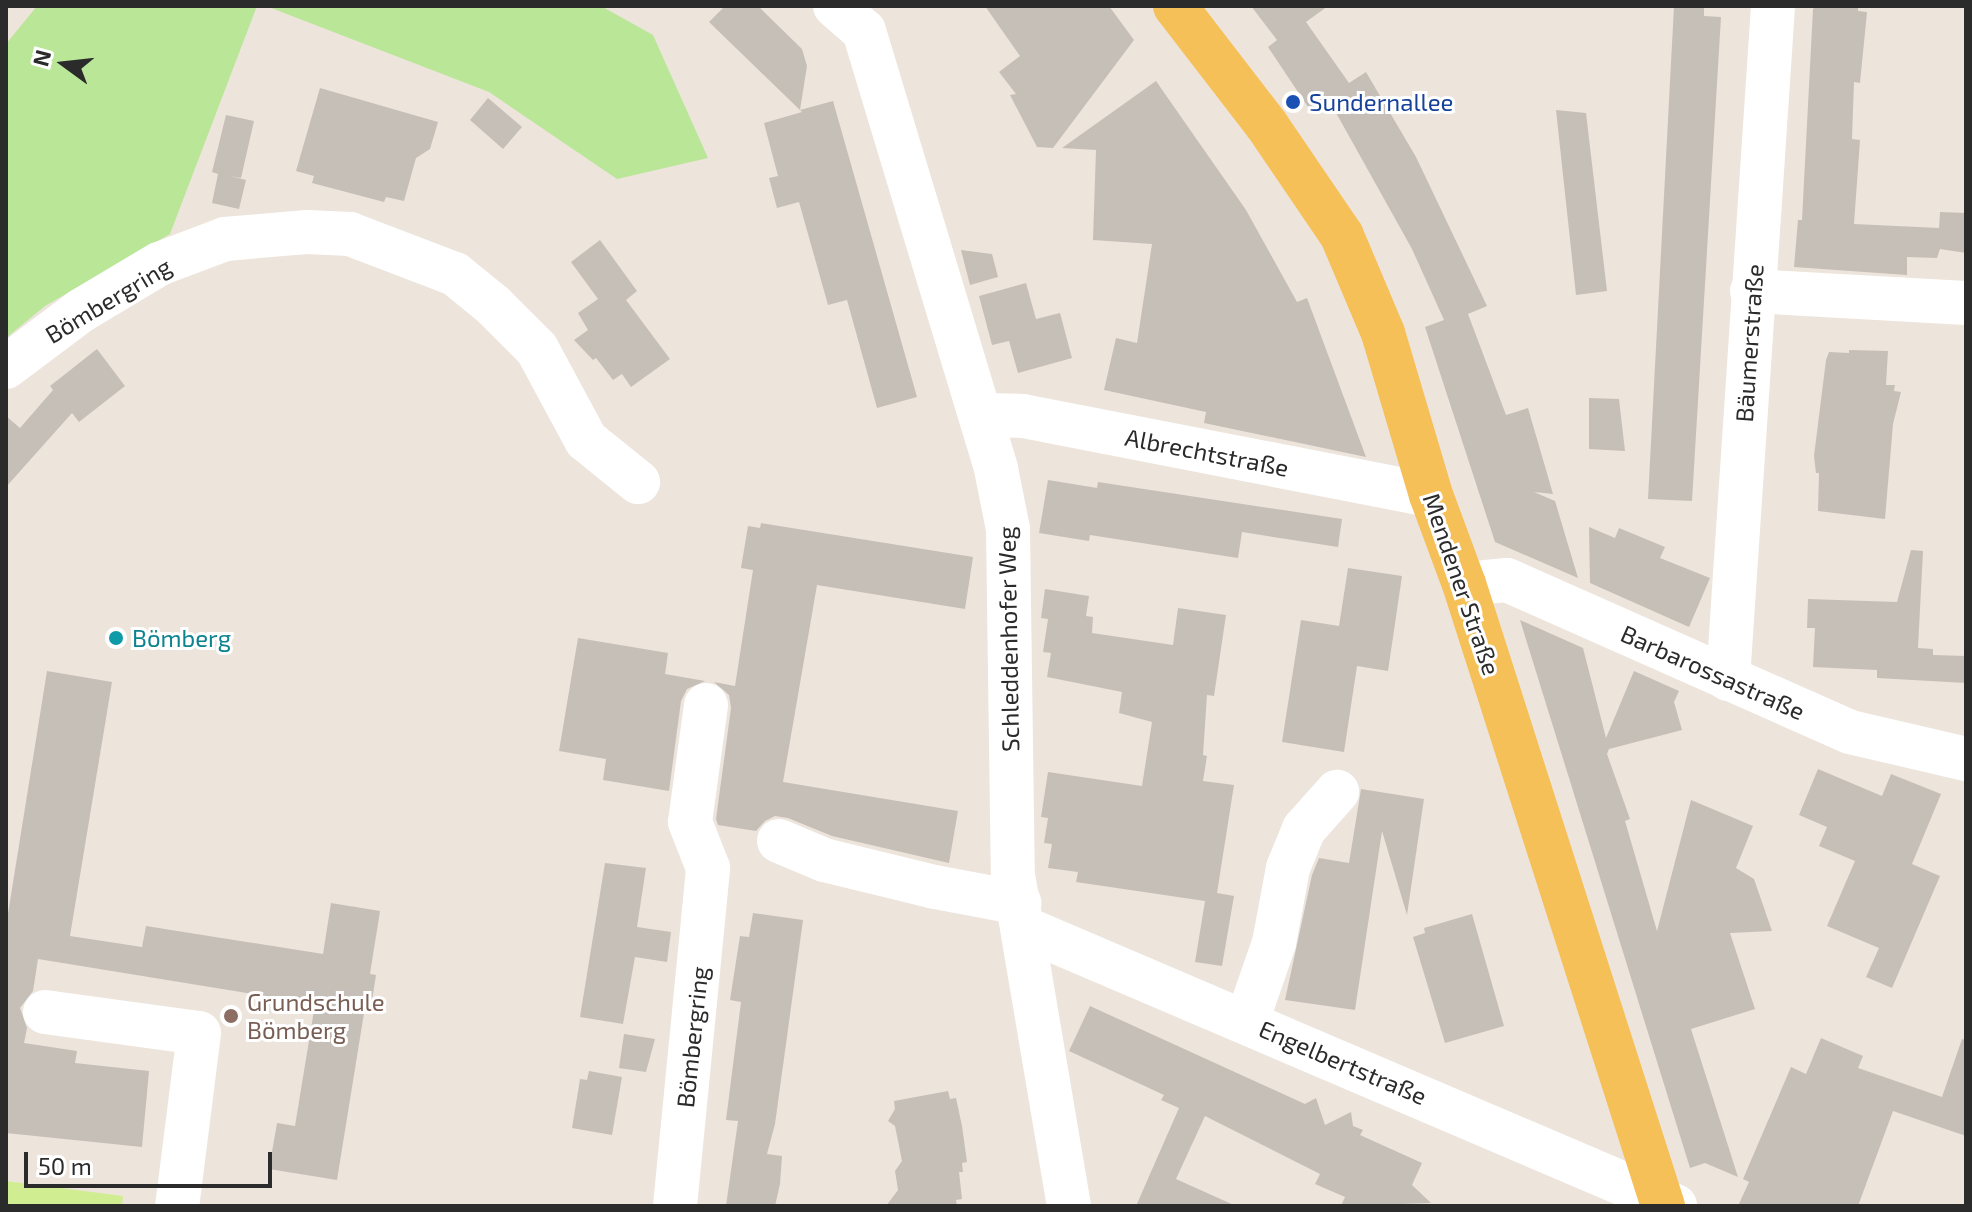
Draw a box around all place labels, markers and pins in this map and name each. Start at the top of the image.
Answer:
place label: Sundernallee [1309,88,1454,116]
marker: Sundernallee [1284,93,1302,111]
place label: Bömberg [132,624,231,652]
marker: Bömberg [107,629,125,647]
place label: Grundschule Bömberg [247,988,385,1044]
marker: Grundschule Bömberg [222,1007,240,1025]

